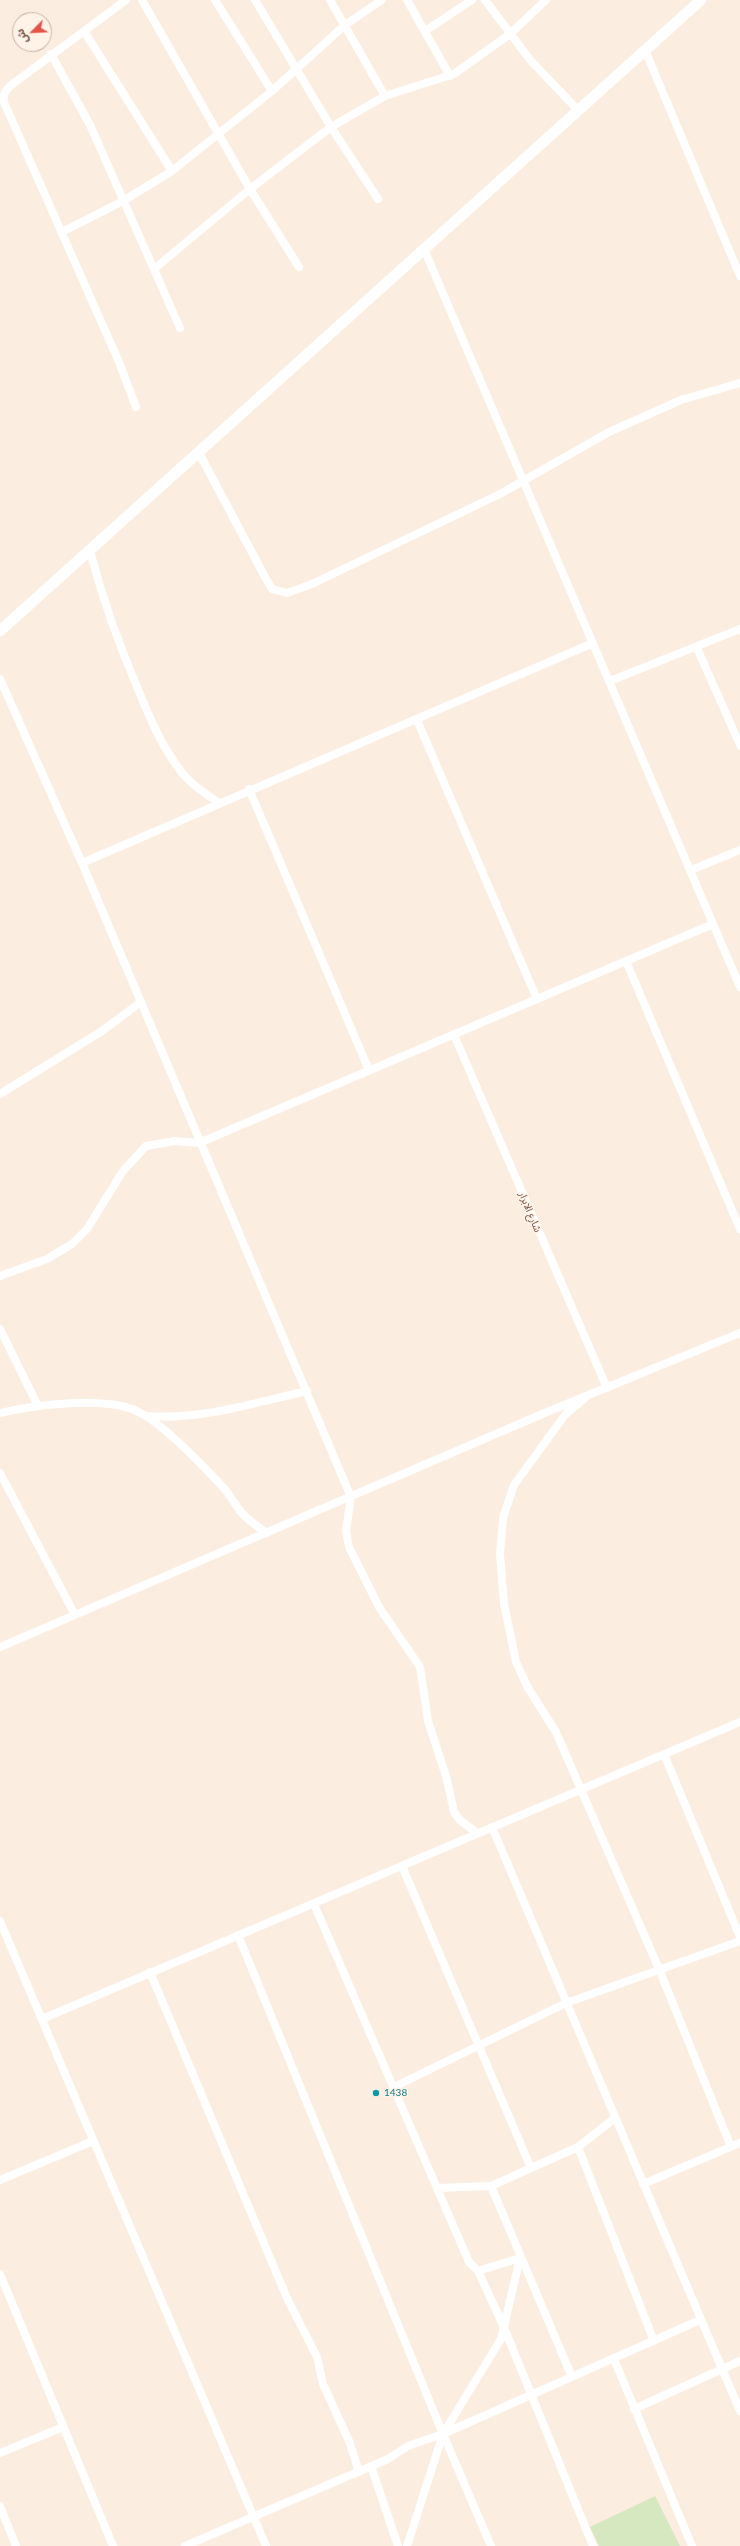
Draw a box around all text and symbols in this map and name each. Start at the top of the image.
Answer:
north arrow [12,12,52,52]
text: ش [12,27,31,46]
street label: شارع الابرار [516,1190,544,1234]
place label: 1438 [384,2087,407,2099]
marker: 1438 [371,2088,381,2098]

